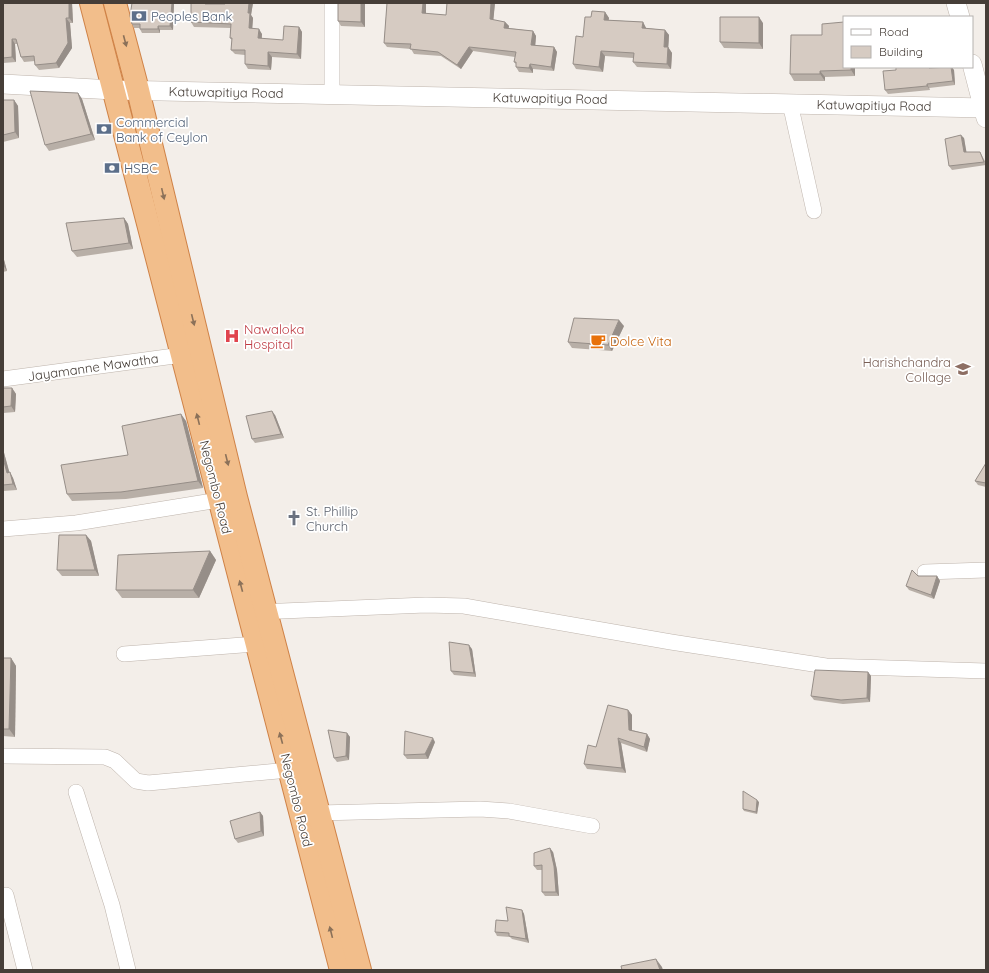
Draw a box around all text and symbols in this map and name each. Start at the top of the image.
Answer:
bank icon: Peoples Bank [130,7,148,25]
place label: Peoples Bank [151,8,232,24]
legend [843,16,973,68]
text: Road [879,24,909,39]
one-way arrow [122,35,128,47]
text: Building [879,44,923,59]
street label: Katuwapitiya Road [168,83,284,101]
street label: Katuwapitiya Road [492,89,608,107]
street label: Katuwapitiya Road [816,96,932,114]
place label: Commercial Bank of Ceylon [116,114,208,145]
bank icon: Commercial Bank of Ceylon [95,120,113,138]
bank icon: HSBC [103,159,121,177]
place label: HSBC [124,160,158,176]
one-way arrow [160,188,166,200]
one-way arrow [191,314,197,327]
place label: Nawaloka Hospital [244,321,304,352]
hospital icon: Nawaloka Hospital [223,327,241,345]
cafe icon: Dolce Vita [589,332,607,350]
place label: Dolce Vita [610,333,672,349]
street label: Jayamanne Mawatha [26,350,160,384]
place label: Harishchandra Collage [862,354,951,385]
school or university icon: Harishchandra Collage [954,360,972,378]
one-way arrow [195,413,201,425]
street label: Negombo Road [197,439,235,535]
one-way arrow [224,455,230,467]
place label: St. Phillip Church [306,503,358,534]
church icon: St. Phillip Church [285,509,303,527]
one-way arrow [238,579,244,592]
one-way arrow [278,732,284,744]
street label: Negombo Road [278,752,316,848]
one-way arrow [328,926,334,938]

